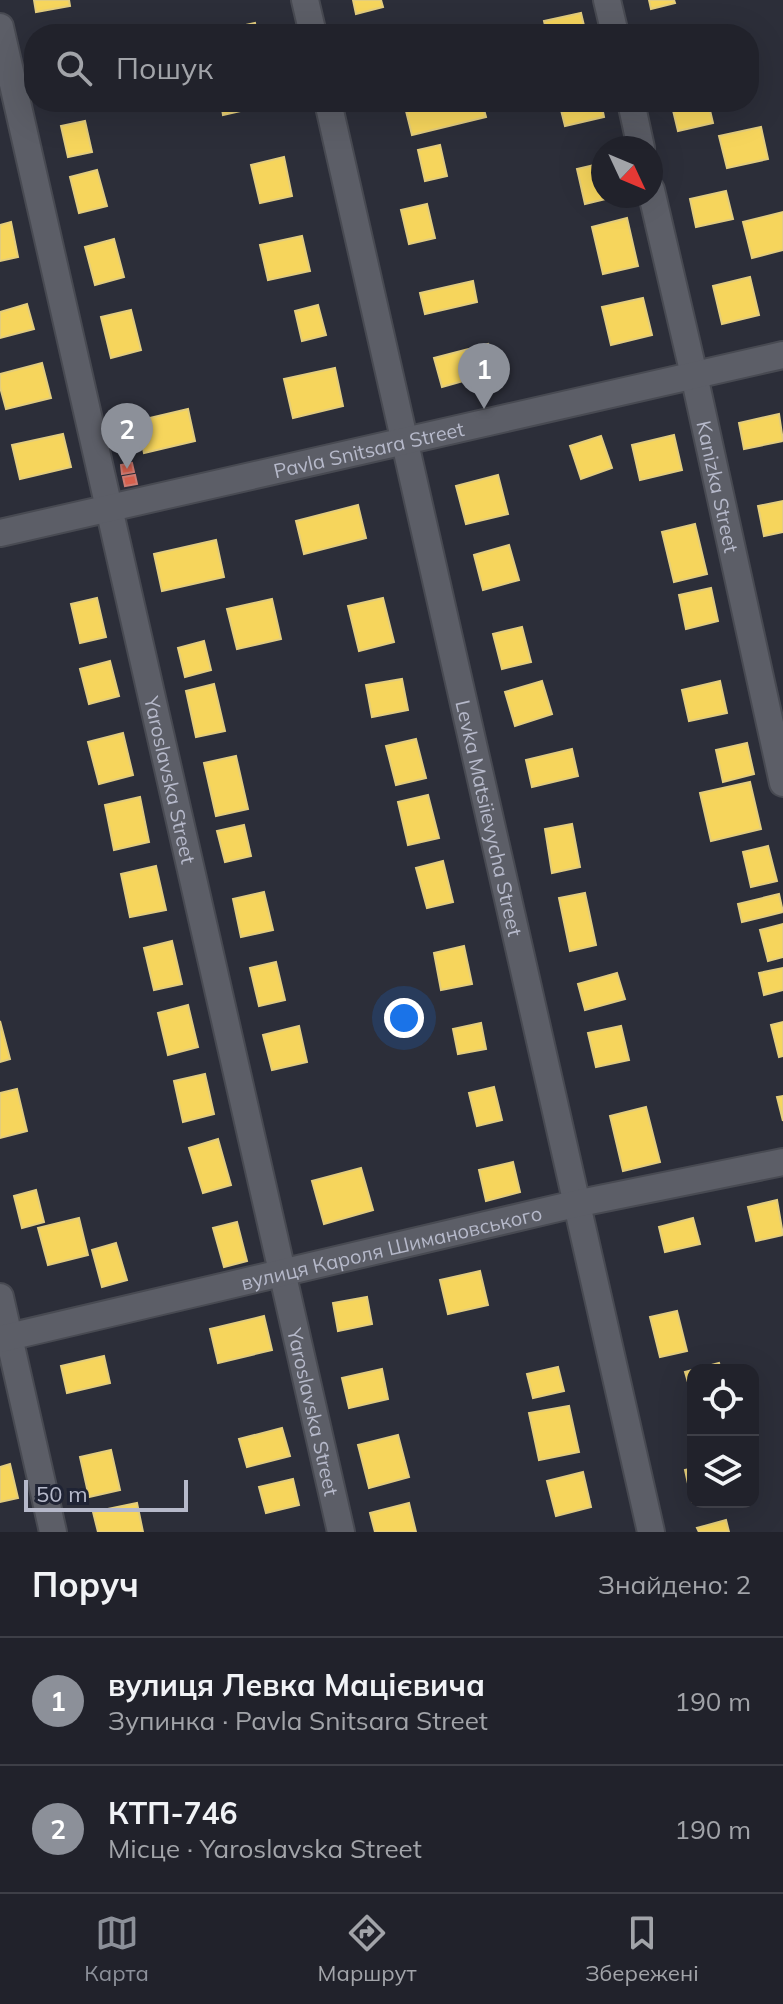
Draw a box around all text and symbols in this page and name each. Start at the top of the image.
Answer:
search box [24,24,759,112]
icon: search [52,46,96,90]
text: Пошук [116,49,213,87]
north arrow [591,136,663,208]
pin: 1 [458,343,510,409]
pin: 2 [101,403,153,469]
street label: Pavla Snitsara Street [271,415,466,483]
street label: Kanizka Street [692,418,745,555]
street label: Yaroslavska Street [139,693,202,866]
street label: Levka Matsiievycha Street [451,697,529,939]
your location [384,998,424,1038]
street label: вулиця Кароля Шимановського [238,1200,544,1295]
street label: Yaroslavska Street [282,1325,345,1498]
map controls [687,1364,759,1508]
button: locate [687,1364,759,1436]
button: layers [687,1436,759,1508]
scale bar [24,1476,188,1512]
text: 50 m [36,1480,87,1508]
text: Поруч [32,1563,139,1606]
text: Знайдено: 2 [598,1568,751,1601]
text: вулиця Левка Мацієвича [108,1666,485,1704]
text: 1 [50,1685,66,1718]
text: 190 m [675,1685,751,1718]
text: Зупинка · Pavla Snitsara Street [108,1704,488,1737]
text: КТП-746 [108,1794,238,1832]
text: 2 [50,1813,66,1846]
text: 190 m [675,1813,751,1846]
text: Місце · Yaroslavska Street [108,1832,422,1865]
tab: Карта [84,1911,149,1987]
tab: Маршрут [318,1911,417,1987]
tab: Збережені [585,1911,699,1987]

